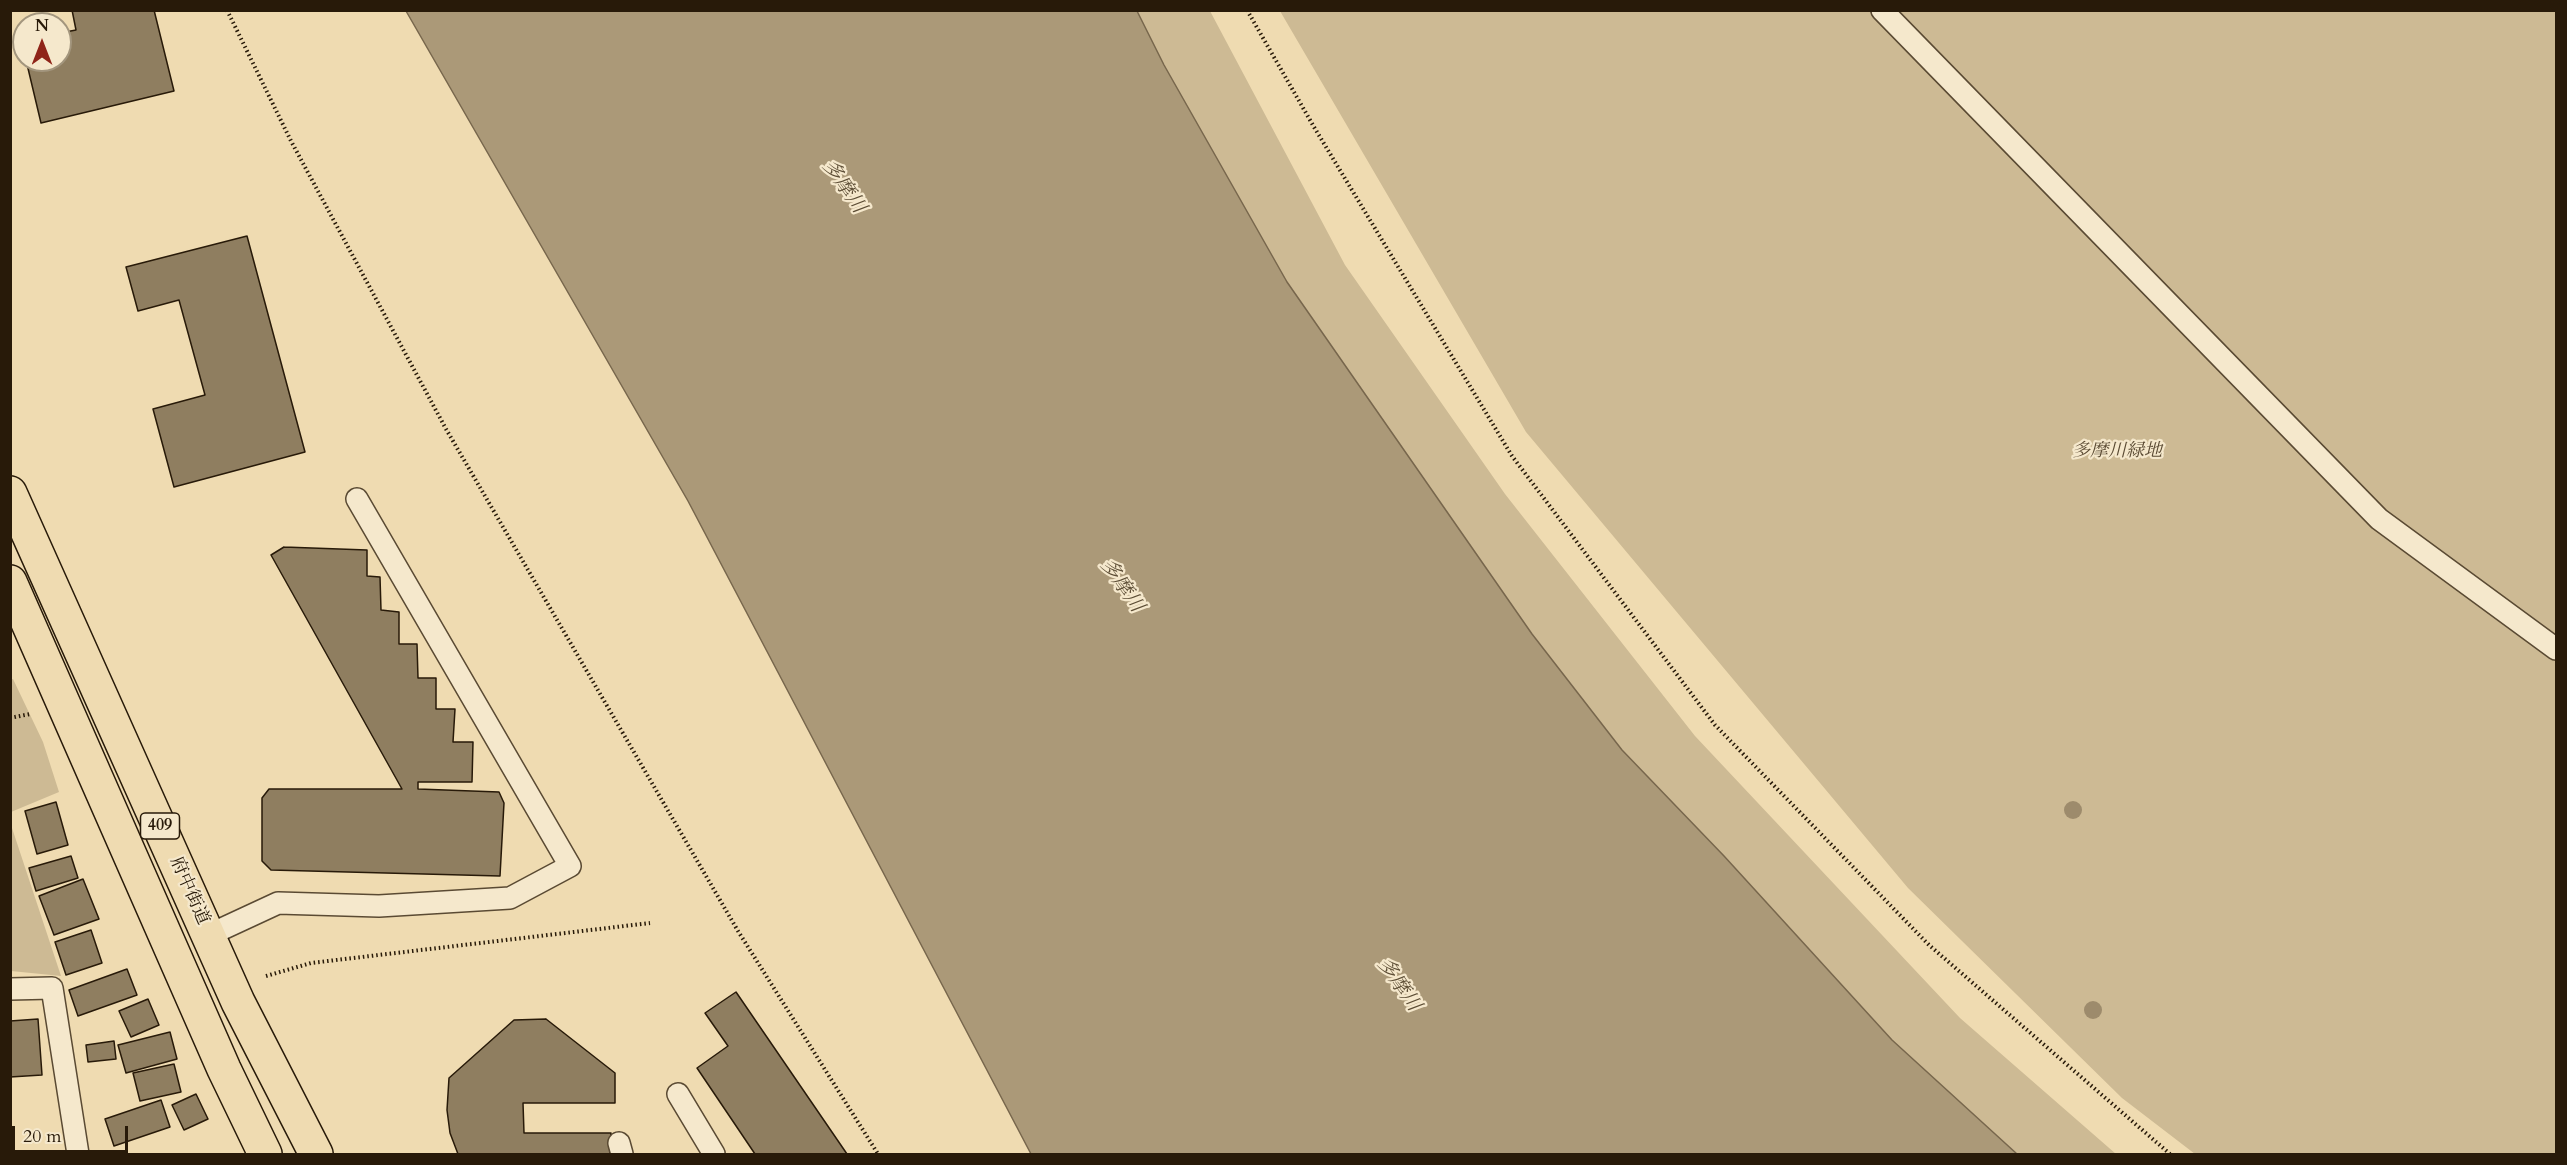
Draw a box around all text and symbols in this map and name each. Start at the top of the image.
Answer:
north arrow [12,12,72,72]
text: N [35,15,49,37]
water label: 多摩川 [816,156,870,218]
park label: 多摩川緑地 [2072,441,2162,463]
water label: 多摩川 [1094,555,1148,617]
road number: 409 [140,813,180,839]
street label: 府中街道 [164,854,214,928]
water label: 多摩川 [1371,954,1425,1016]
scale bar [15,1114,130,1152]
text: 20 m [23,1124,62,1149]

